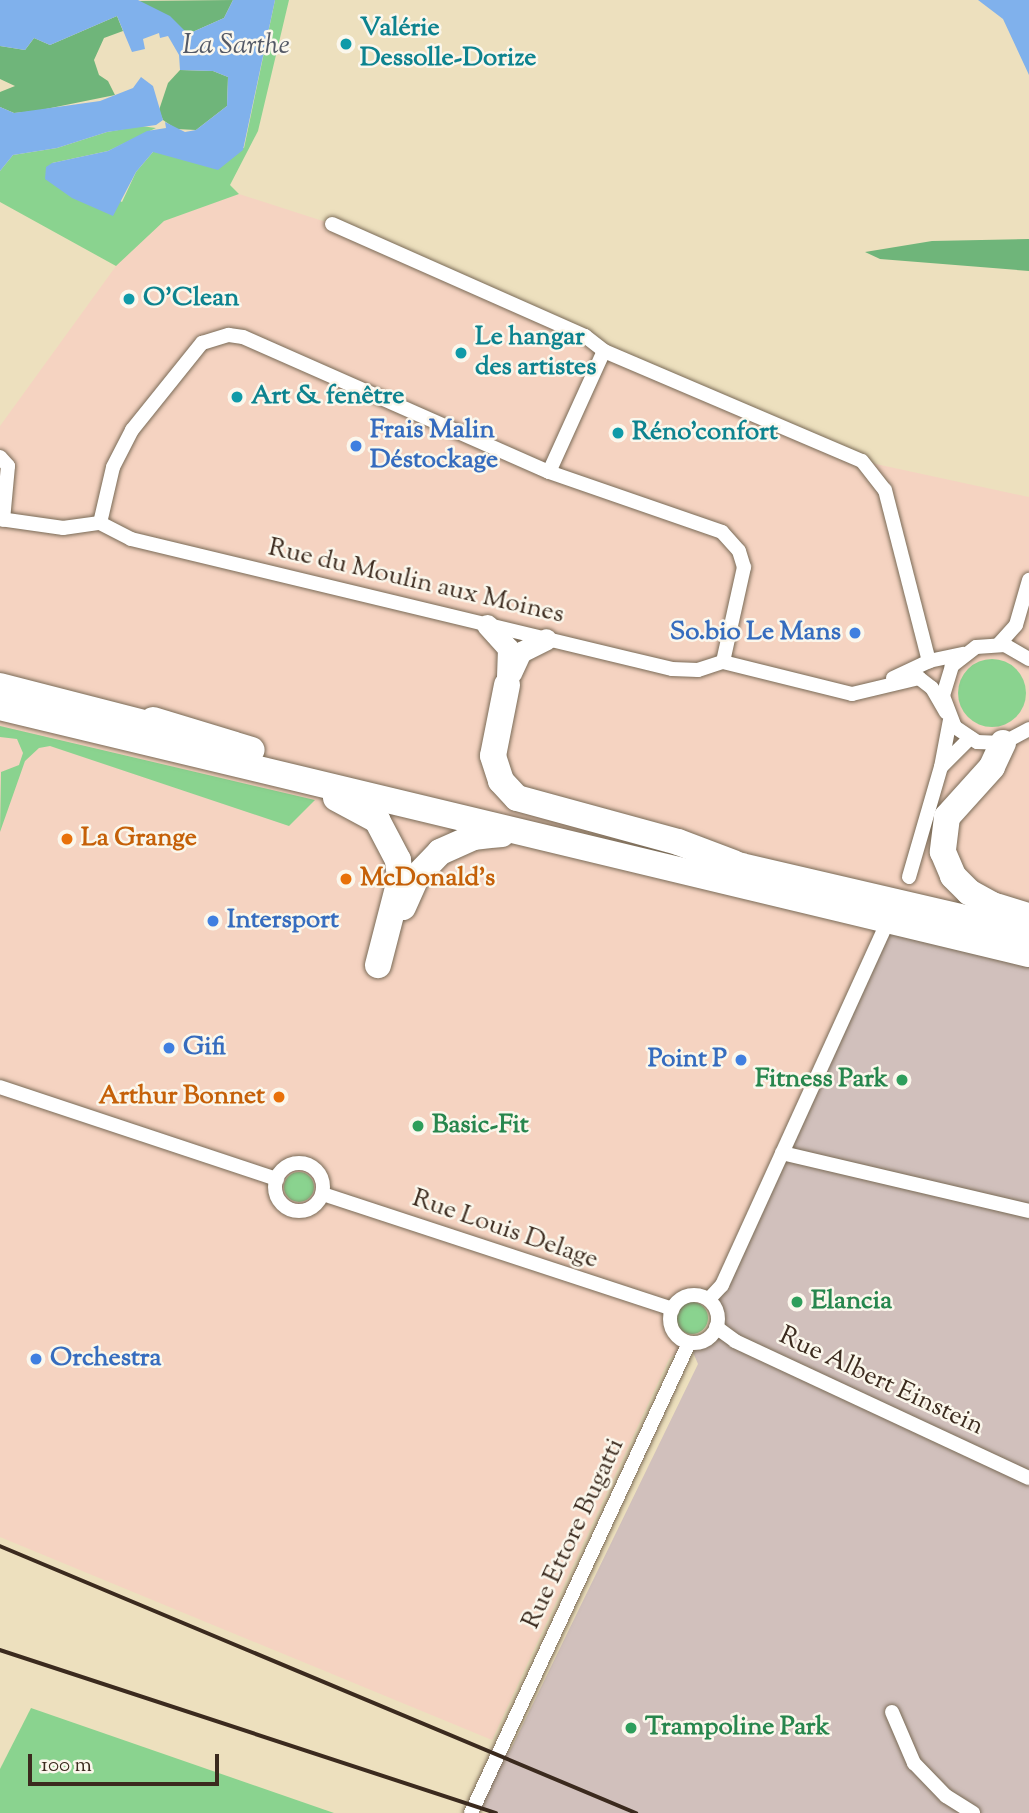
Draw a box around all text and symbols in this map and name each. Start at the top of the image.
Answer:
place label: Valérie Dessolle-Dorize [360,13,536,74]
water label: La Sarthe [182,29,290,63]
marker: Valérie Dessolle-Dorize [338,36,354,52]
place label: O'Clean [143,283,239,315]
marker: O'Clean [121,291,137,307]
place label: Le hangar des artistes [475,322,596,384]
marker: Le hangar des artistes [453,345,469,361]
place label: Art & fenêtre [251,381,404,413]
marker: Art & fenêtre [229,389,245,405]
place label: Frais Malin Déstockage [370,415,498,476]
place label: Réno'confort [632,417,778,449]
marker: Réno'confort [610,425,626,441]
marker: Frais Malin Déstockage [348,438,364,454]
street label: Rue du Moulin aux Moines [265,533,567,631]
place label: So.bio Le Mans [670,617,841,649]
marker: So.bio Le Mans [847,625,863,641]
place label: La Grange [81,823,197,855]
marker: La Grange [59,831,75,847]
place label: McDonald's [360,863,495,895]
marker: McDonald's [338,871,354,887]
place label: Intersport [227,905,339,937]
marker: Intersport [205,913,221,929]
place label: Gifi [183,1032,226,1064]
marker: Gifi [161,1040,177,1056]
place label: Point P [648,1044,727,1076]
marker: Point P [733,1052,749,1068]
place label: Fitness Park [755,1064,888,1096]
marker: Fitness Park [894,1072,910,1088]
place label: Arthur Bonnet [99,1081,265,1113]
marker: Arthur Bonnet [271,1089,287,1105]
place label: Basic-Fit [432,1110,529,1142]
marker: Basic-Fit [410,1118,426,1134]
street label: Rue Louis Delage [408,1184,602,1276]
place label: Elancia [811,1286,892,1318]
marker: Elancia [789,1294,805,1310]
street label: Rue Albert Einstein [774,1321,988,1443]
place label: Orchestra [50,1343,162,1375]
marker: Orchestra [28,1351,44,1367]
street label: Rue Ettore Bugatti [516,1434,632,1634]
place label: Trampoline Park [645,1712,830,1744]
marker: Trampoline Park [623,1720,639,1736]
scale bar [32,1740,222,1784]
text: 100 m [41,1751,92,1781]

